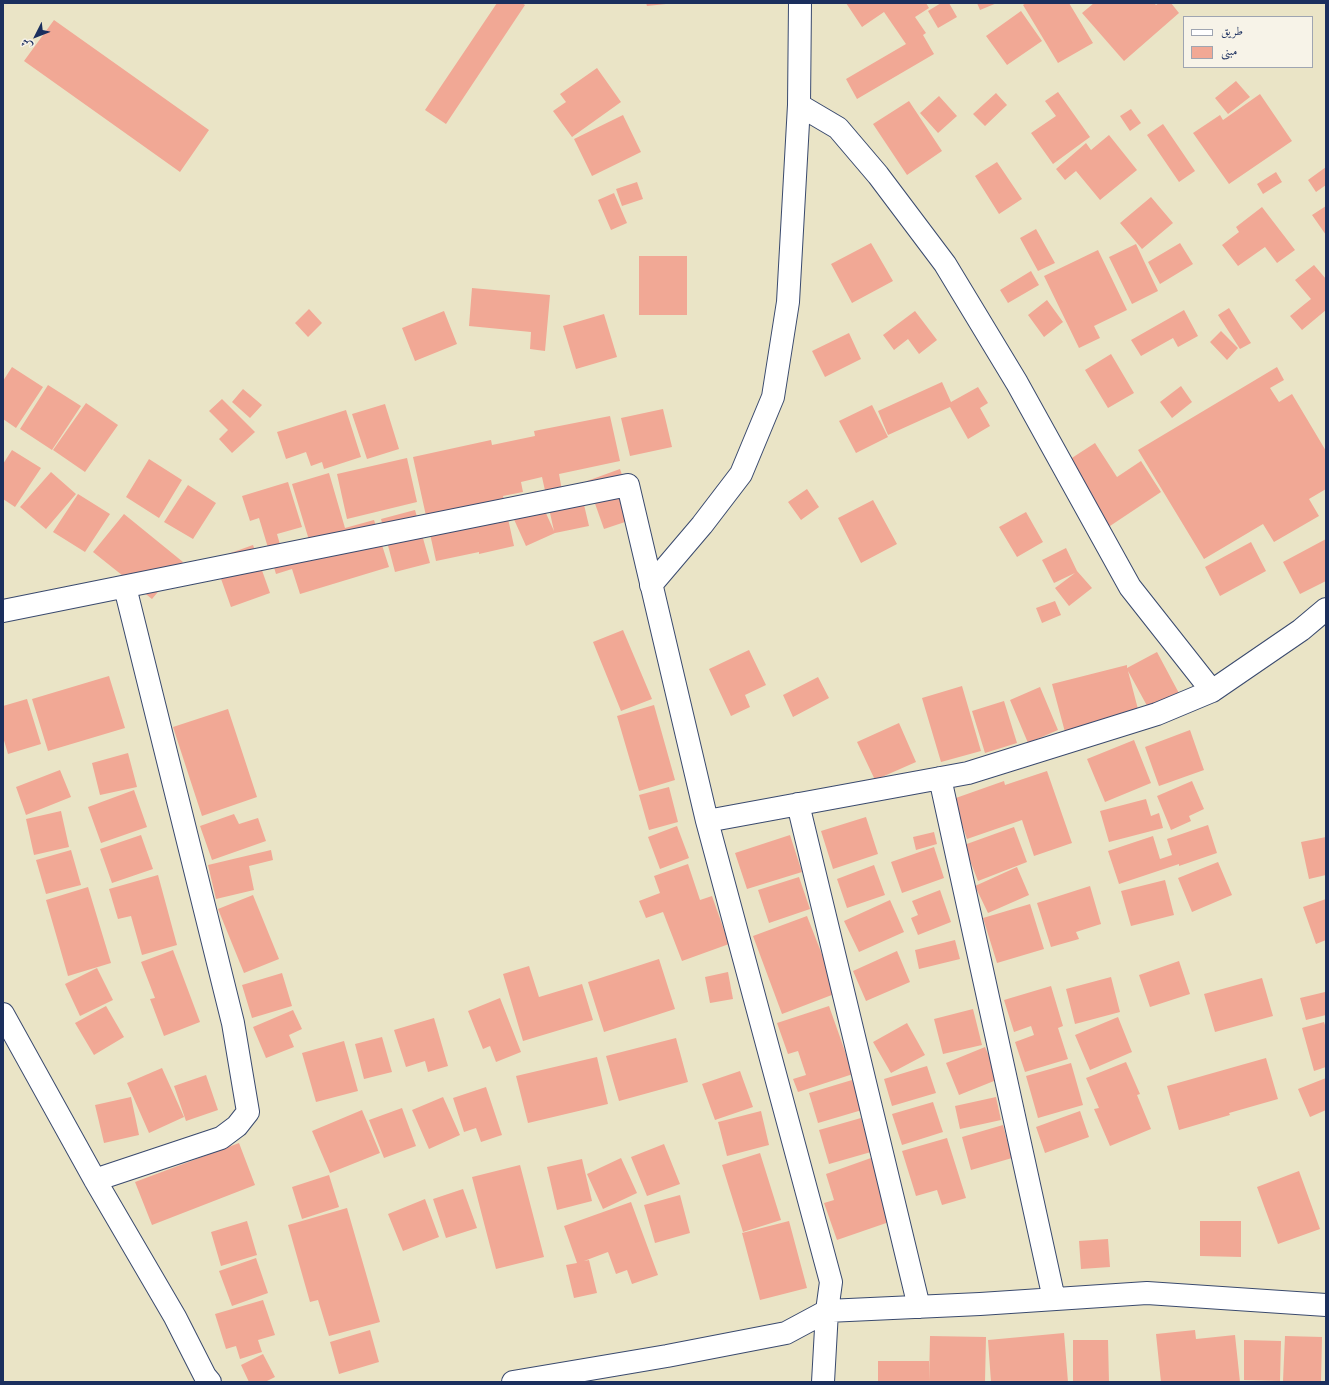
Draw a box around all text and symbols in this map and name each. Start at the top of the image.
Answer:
north arrow [16,16,56,56]
legend [1183,16,1313,68]
text: طريق [1221,24,1243,38]
text: ش [18,36,35,53]
text: مبنى [1221,44,1237,58]

